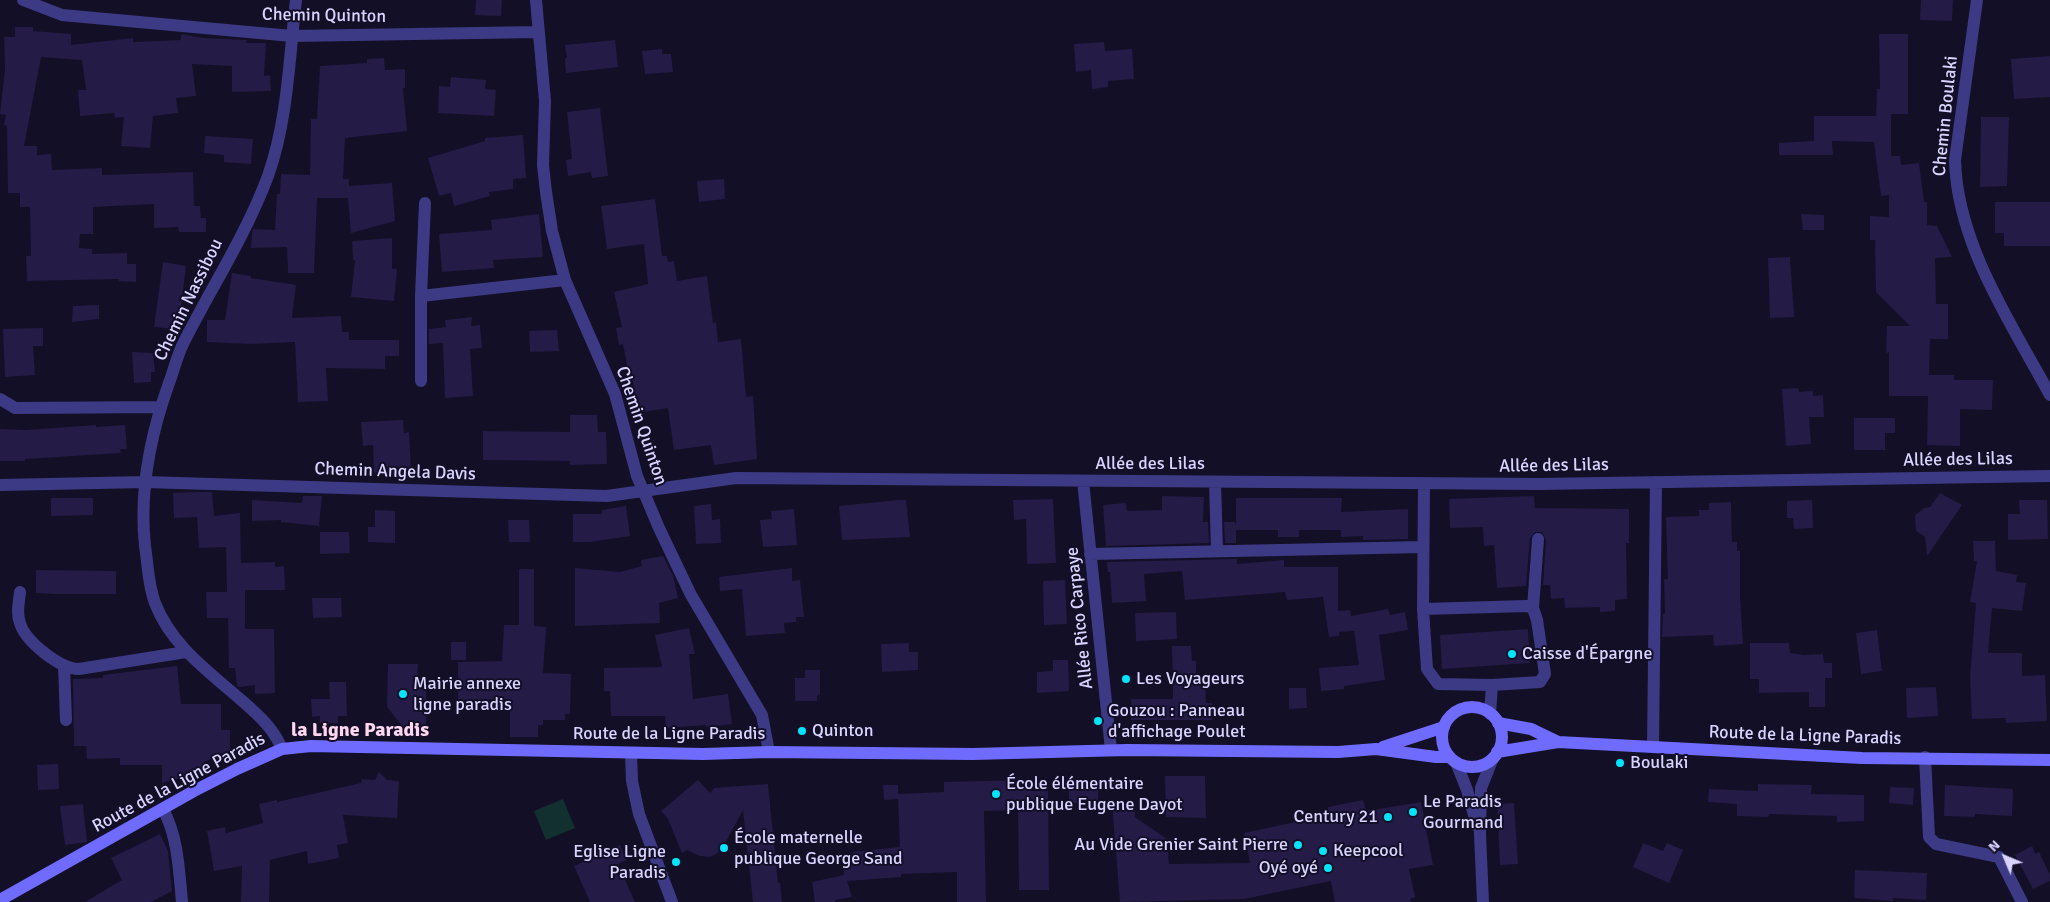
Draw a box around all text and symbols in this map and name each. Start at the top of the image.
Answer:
street label: Chemin Quinton [262,4,386,28]
street label: Chemin Boulaki [1929,55,1963,177]
street label: Chemin Nassibou [150,235,228,365]
street label: Chemin Quinton [611,364,671,488]
street label: Allée des Lilas [1903,448,2013,472]
street label: Allée des Lilas [1095,453,1205,475]
street label: Allée des Lilas [1499,454,1609,478]
street label: Chemin Angela Davis [314,458,476,486]
street label: Allée Rico Carpaye [1062,546,1098,690]
place label: Caisse d'Épargne [1522,643,1652,665]
marker: Caisse d'Épargne [1506,648,1518,660]
place label: Les Voyageurs [1136,668,1244,690]
place label: Mairie annexe ligne paradis [413,673,521,716]
marker: Les Voyageurs [1120,673,1132,685]
marker: Mairie annexe ligne paradis [397,688,409,700]
place label: Gouzou : Panneau d'affichage Poulet [1108,700,1245,742]
marker: Gouzou : Panneau d'affichage Poulet [1092,715,1104,727]
district label: la Ligne Paradis [291,719,429,743]
place label: Quinton [812,720,874,742]
street label: Route de la Ligne Paradis [1708,722,1902,750]
street label: Route de la Ligne Paradis [573,723,765,745]
marker: Quinton [796,725,808,737]
street label: Route de la Ligne Paradis [89,728,269,838]
place label: Boulaki [1630,752,1688,774]
marker: Boulaki [1614,757,1626,769]
place label: École élémentaire publique Eugene Dayot [1006,773,1182,816]
marker: École élémentaire publique Eugene Dayot [990,788,1002,800]
place label: Le Paradis Gourmand [1423,791,1503,834]
place label: Century 21 [1293,806,1378,828]
marker: Le Paradis Gourmand [1407,806,1419,818]
marker: Century 21 [1382,811,1394,823]
place label: École maternelle publique George Sand [734,827,903,870]
north arrow [1980,832,2030,882]
place label: Au Vide Grenier Saint Pierre [1074,834,1288,856]
text: N [1985,837,2003,855]
marker: Au Vide Grenier Saint Pierre [1292,839,1304,851]
place label: Keepcool [1333,840,1403,862]
place label: Eglise Ligne Paradis [573,841,666,884]
marker: École maternelle publique George Sand [718,842,730,854]
marker: Keepcool [1317,845,1329,857]
marker: Eglise Ligne Paradis [670,856,682,868]
place label: Oyé oyé [1259,857,1318,879]
marker: Oyé oyé [1322,862,1334,874]

